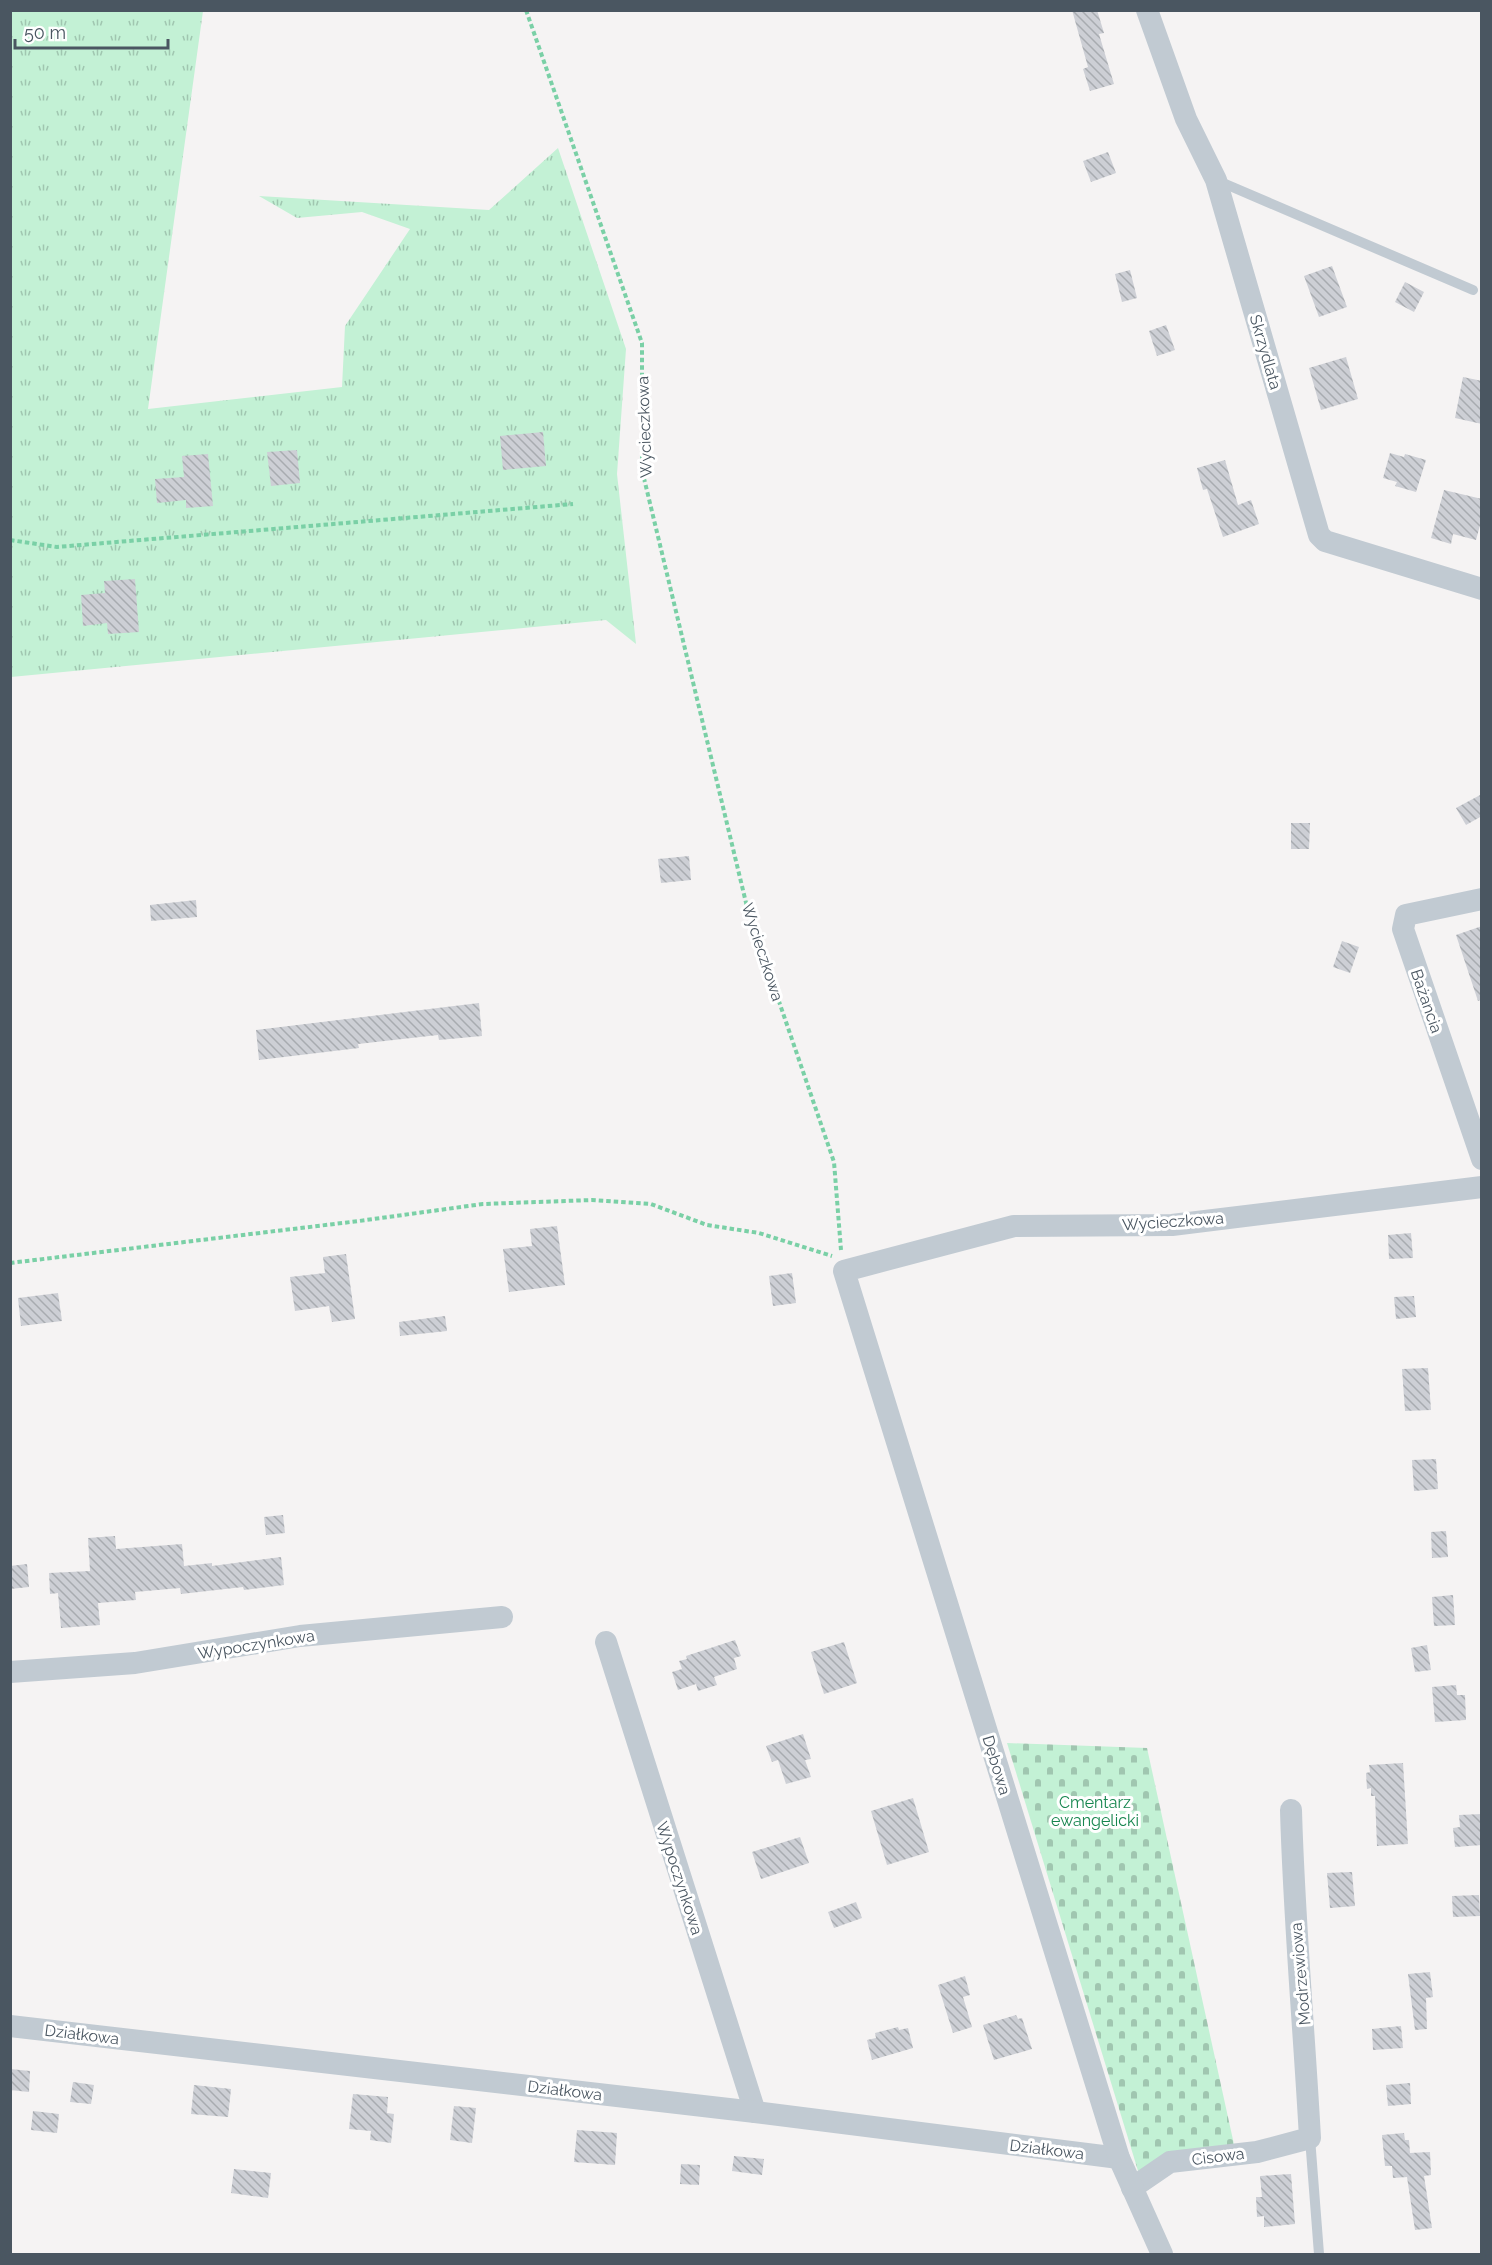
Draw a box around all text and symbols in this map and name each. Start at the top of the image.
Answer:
scale bar [15,12,168,50]
text: 50 m [24,22,66,43]
street label: Skrzydlata [1246,312,1285,392]
street label: Wycieczkowa [633,376,656,478]
street label: Wycieczkowa [738,901,787,1004]
street label: Bażancia [1407,967,1446,1036]
street label: Wycieczkowa [1121,1208,1225,1235]
street label: Wypoczynkowa [196,1626,316,1663]
street label: Dębowa [978,1733,1015,1797]
park label: Cmentarz ewangelicki [1051,1793,1139,1830]
street label: Wypoczynkowa [652,1819,707,1937]
street label: Modrzewiowa [1287,1922,1314,2026]
street label: Działkowa [44,2020,120,2048]
street label: Działkowa [527,2076,603,2104]
street label: Działkowa [1009,2135,1085,2163]
street label: Cisowa [1191,2144,1245,2169]

